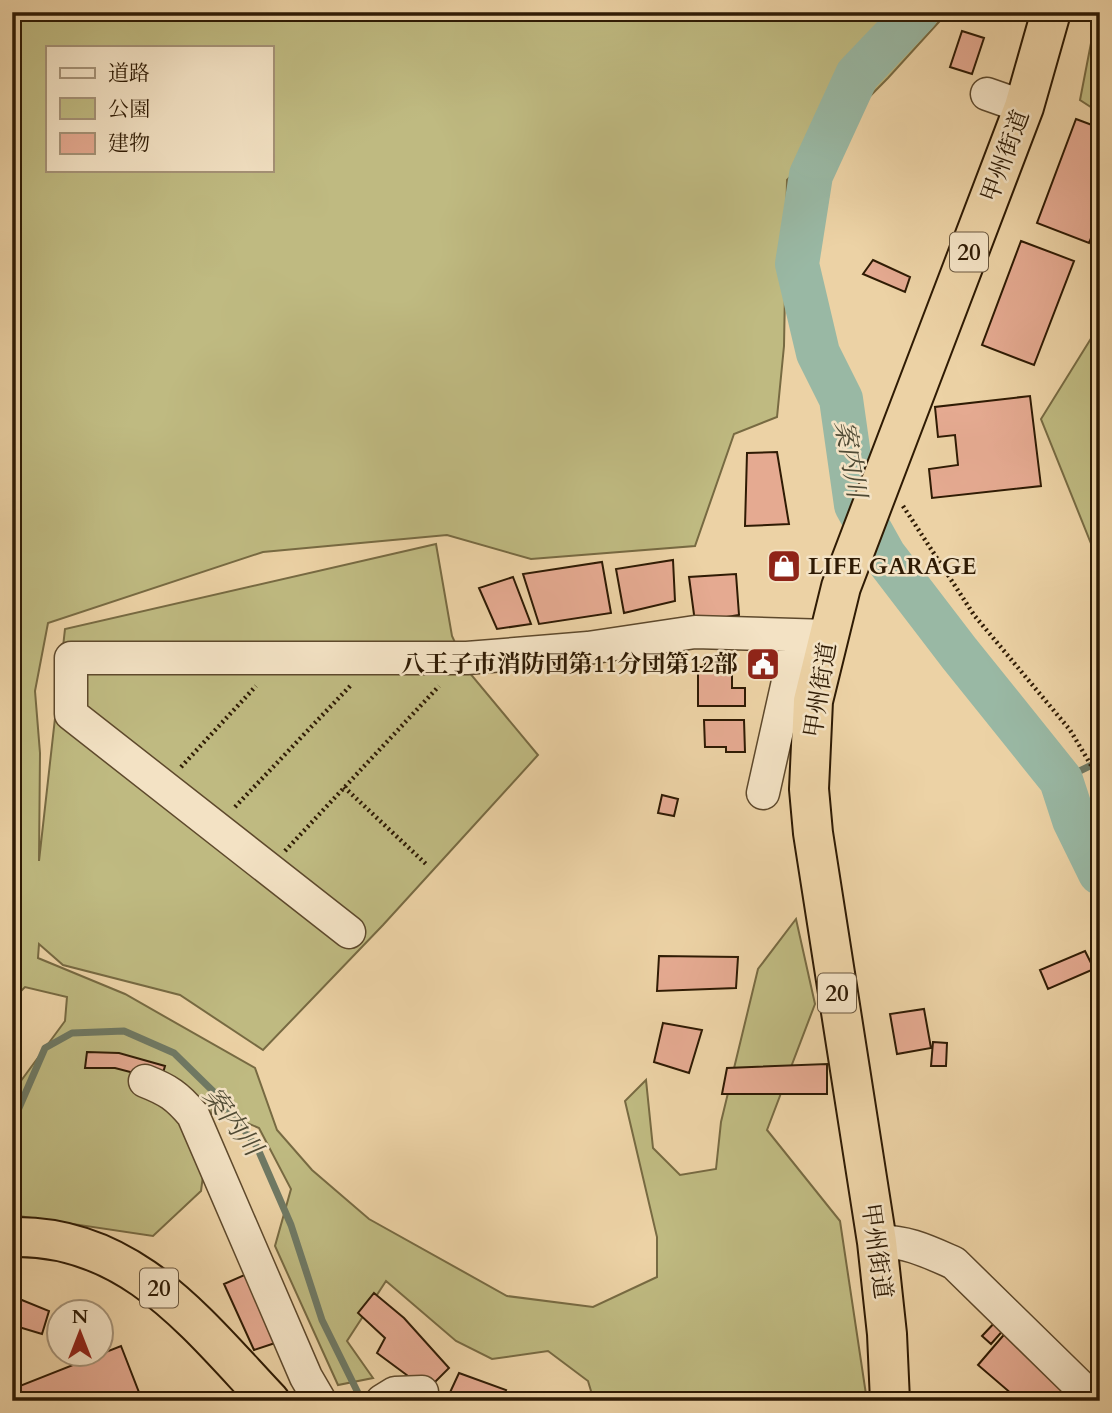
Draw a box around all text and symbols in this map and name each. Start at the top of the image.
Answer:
legend [46,46,273,172]
text: 道路 [108,59,150,88]
text: 公園 [108,95,150,124]
street label: 甲州街道 [974,105,1037,207]
text: 建物 [108,129,150,158]
road number: 20 [950,232,988,272]
water label: 案内川 [826,418,875,503]
shop icon: LIFE GARAGE [765,547,803,585]
place label: LIFE GARAGE [808,550,977,583]
street label: 甲州街道 [797,640,844,740]
public building icon: 八王子市消防団第11分団第12部 [744,645,782,683]
place label: 八王子市消防団第11分団第12部 [401,648,738,681]
road number: 20 [818,974,856,1012]
water label: 案内川 [195,1080,272,1165]
street label: 甲州街道 [853,1201,900,1301]
road number: 20 [140,1268,178,1308]
north arrow [46,1298,116,1368]
text: N [72,1304,89,1330]

